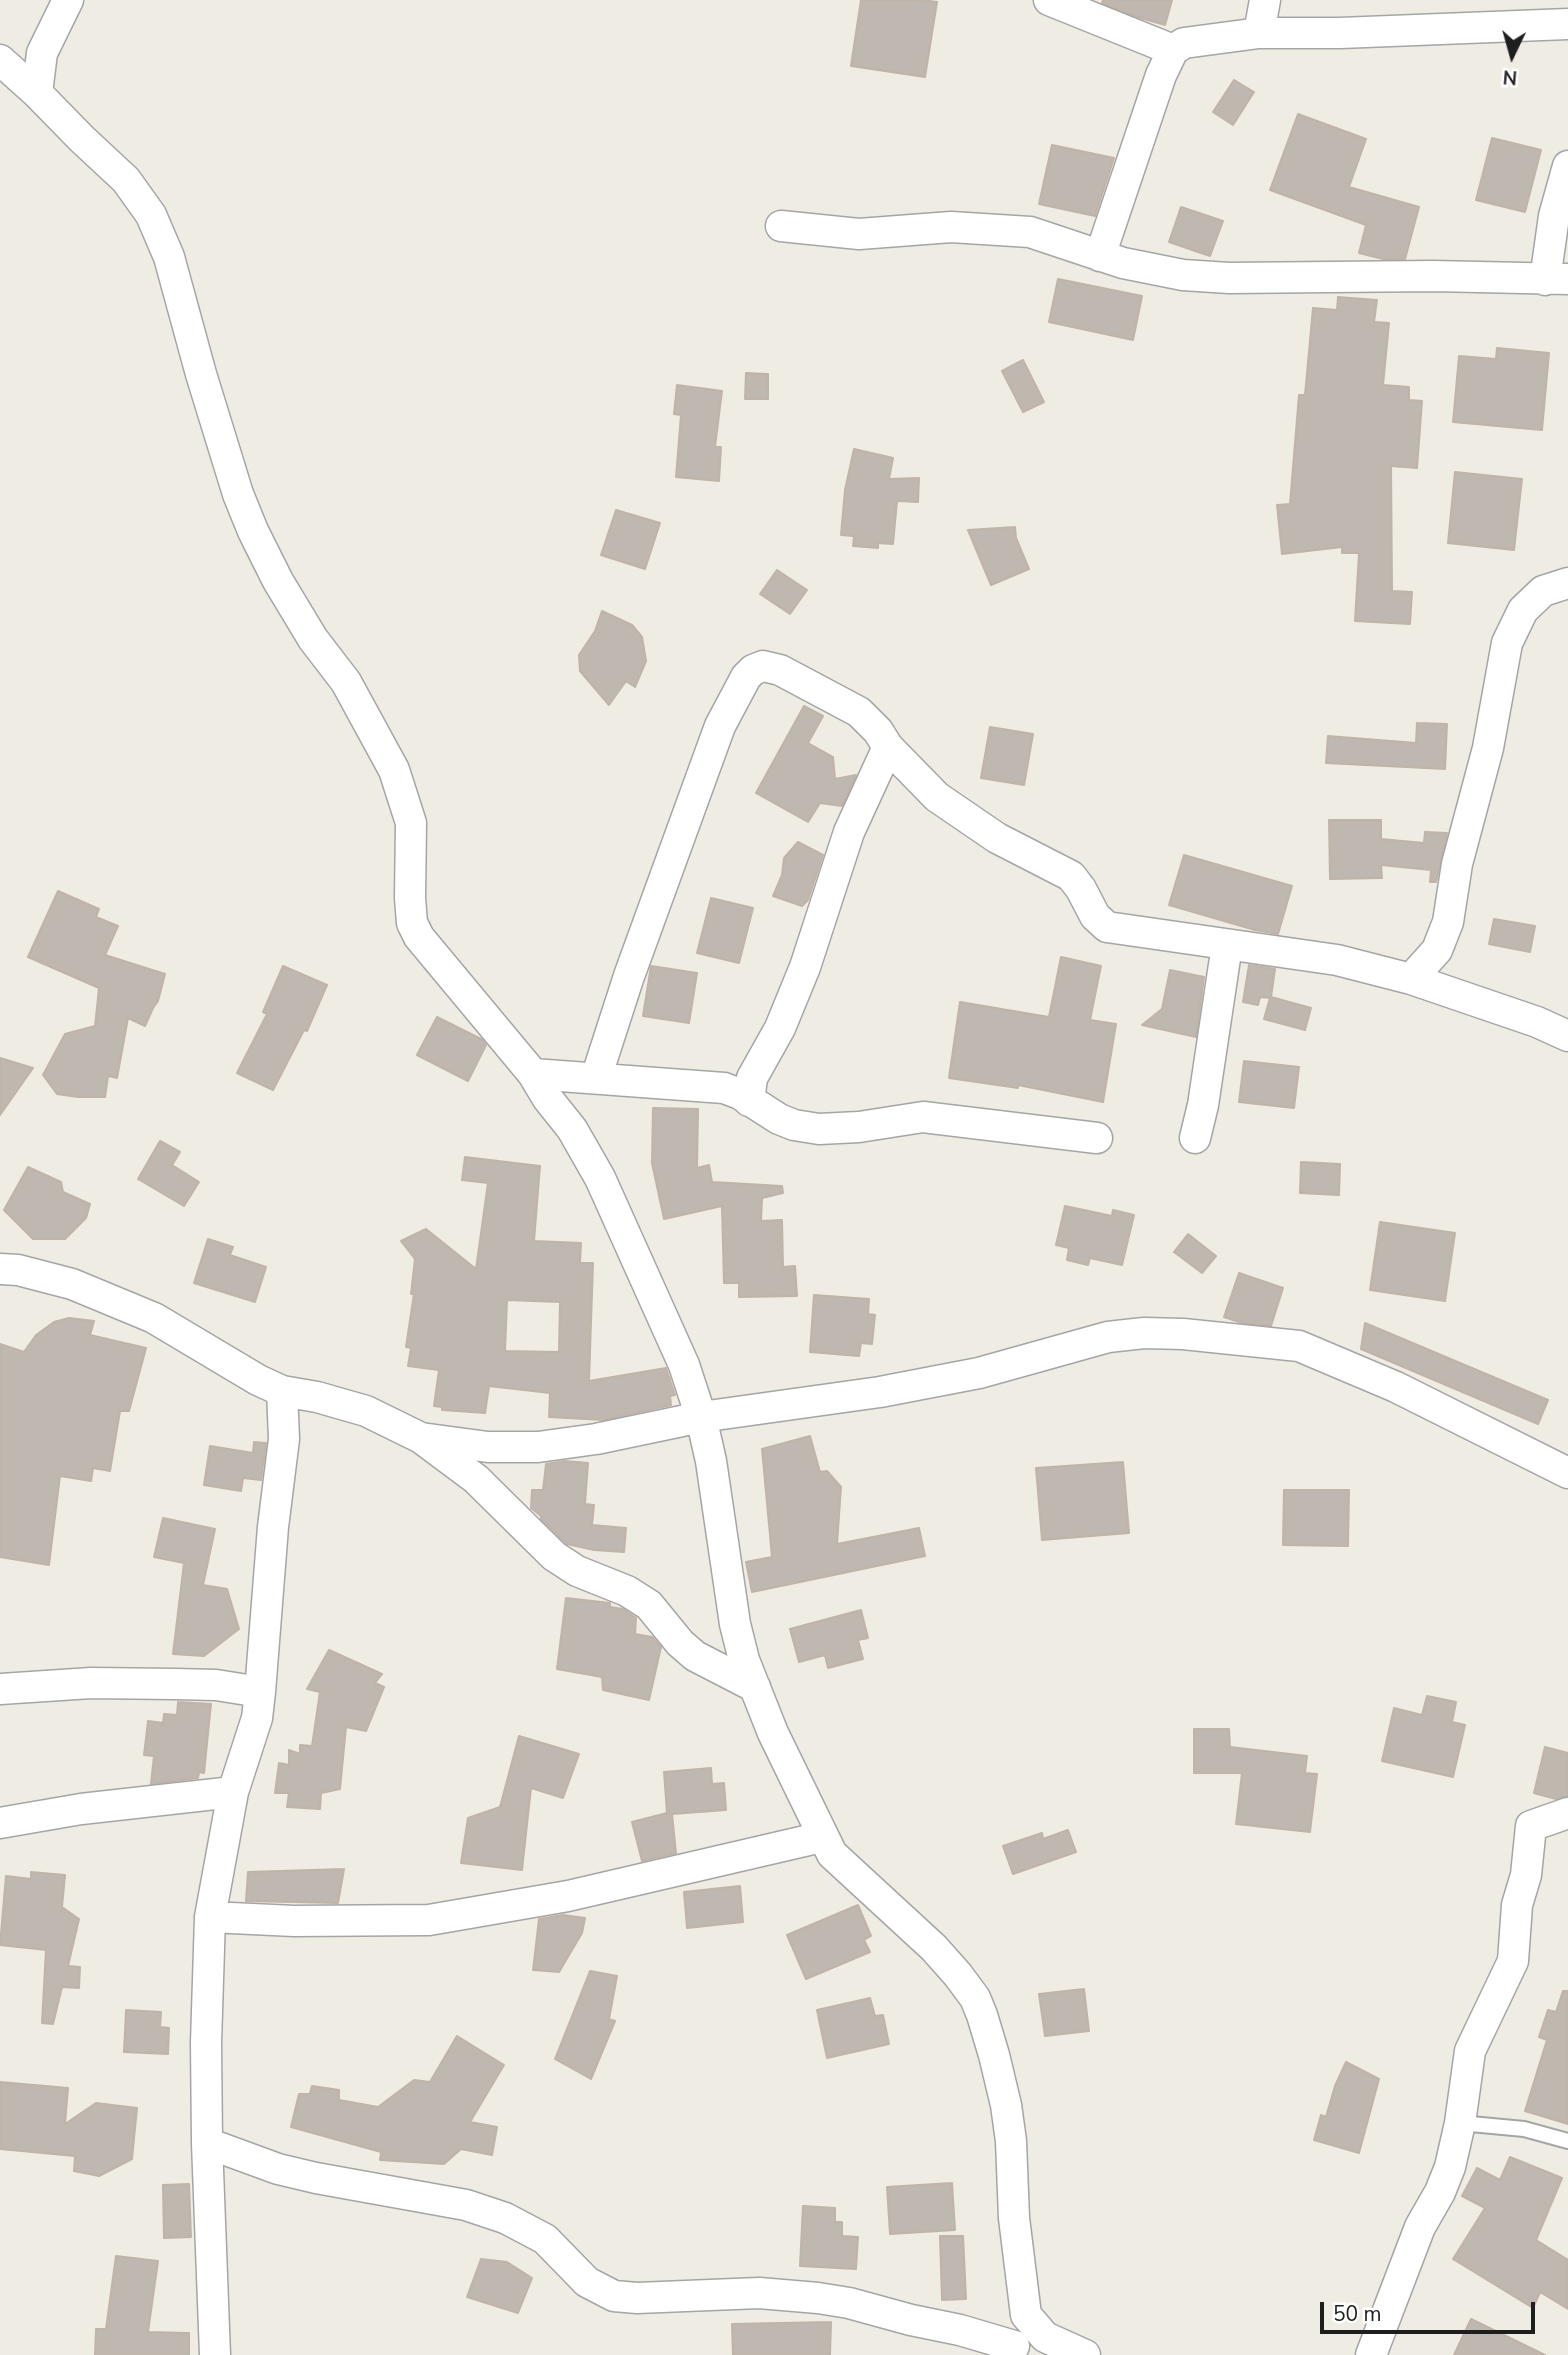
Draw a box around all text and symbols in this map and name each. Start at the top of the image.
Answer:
north arrow [1477,21,1547,91]
text: N [1502,63,1518,90]
scale bar [1323,2288,1538,2332]
text: 50 m [1333,2300,1382,2328]

